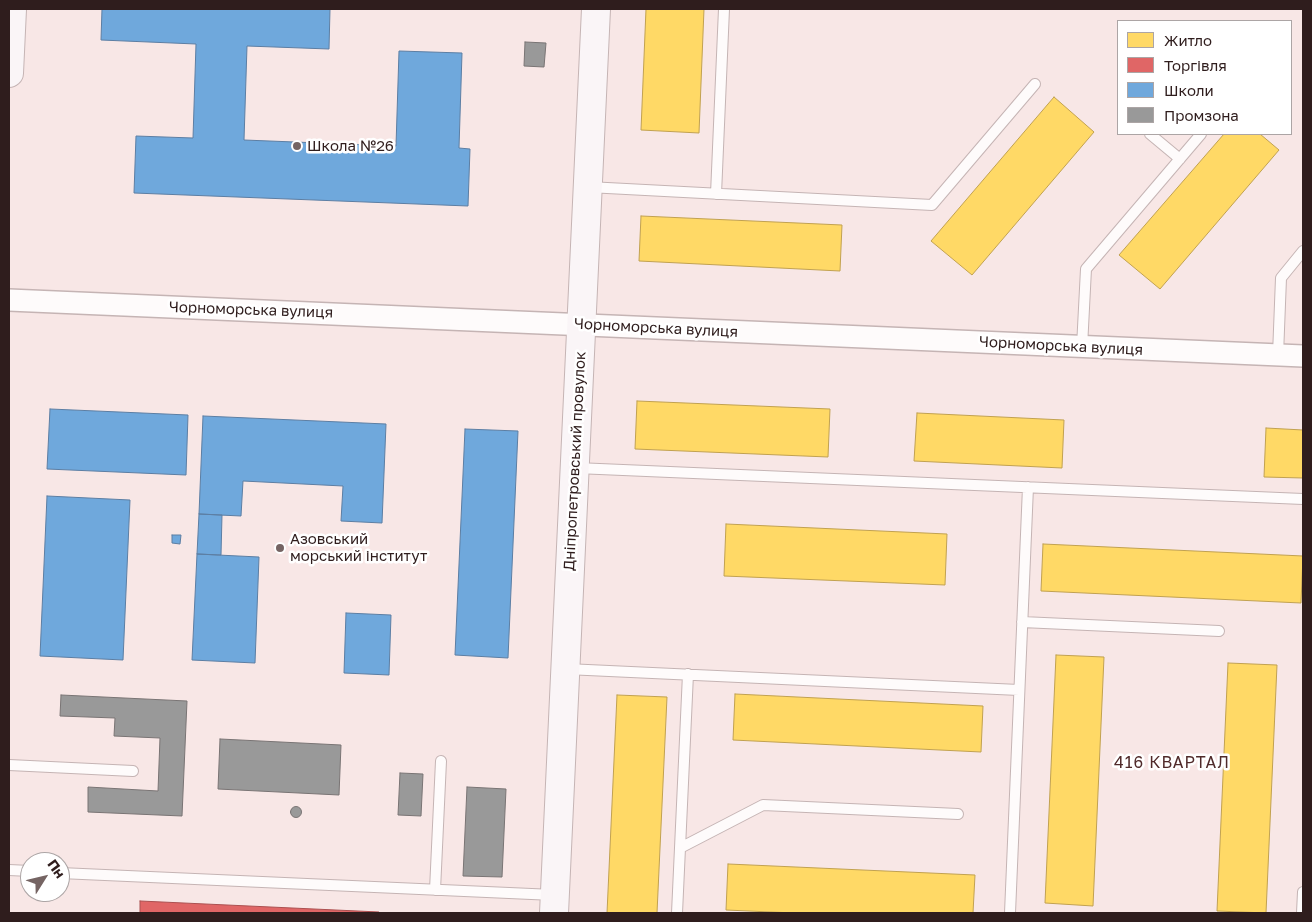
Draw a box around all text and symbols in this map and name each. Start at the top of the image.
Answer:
legend [1117,20,1292,135]
text: Житло [1164,31,1212,49]
text: Торгівля [1164,56,1227,74]
text: Школи [1164,81,1214,99]
text: Промзона [1164,106,1239,124]
place label: Школа №26 [307,137,394,155]
marker: Школа №26 [291,140,303,152]
street label: Чорноморська вулиця [169,298,333,322]
street label: Чорноморська вулиця [573,315,739,341]
street label: Чорноморська вулиця [978,333,1144,359]
street label: Дніпропетровський провулок [560,351,590,571]
place label: Азовський морський інститут [290,530,427,565]
marker: Азовський морський інститут [274,542,286,554]
district label: 416 КВАРТАЛ [1113,753,1231,773]
north arrow [20,852,70,902]
text: Пн [44,856,69,881]

